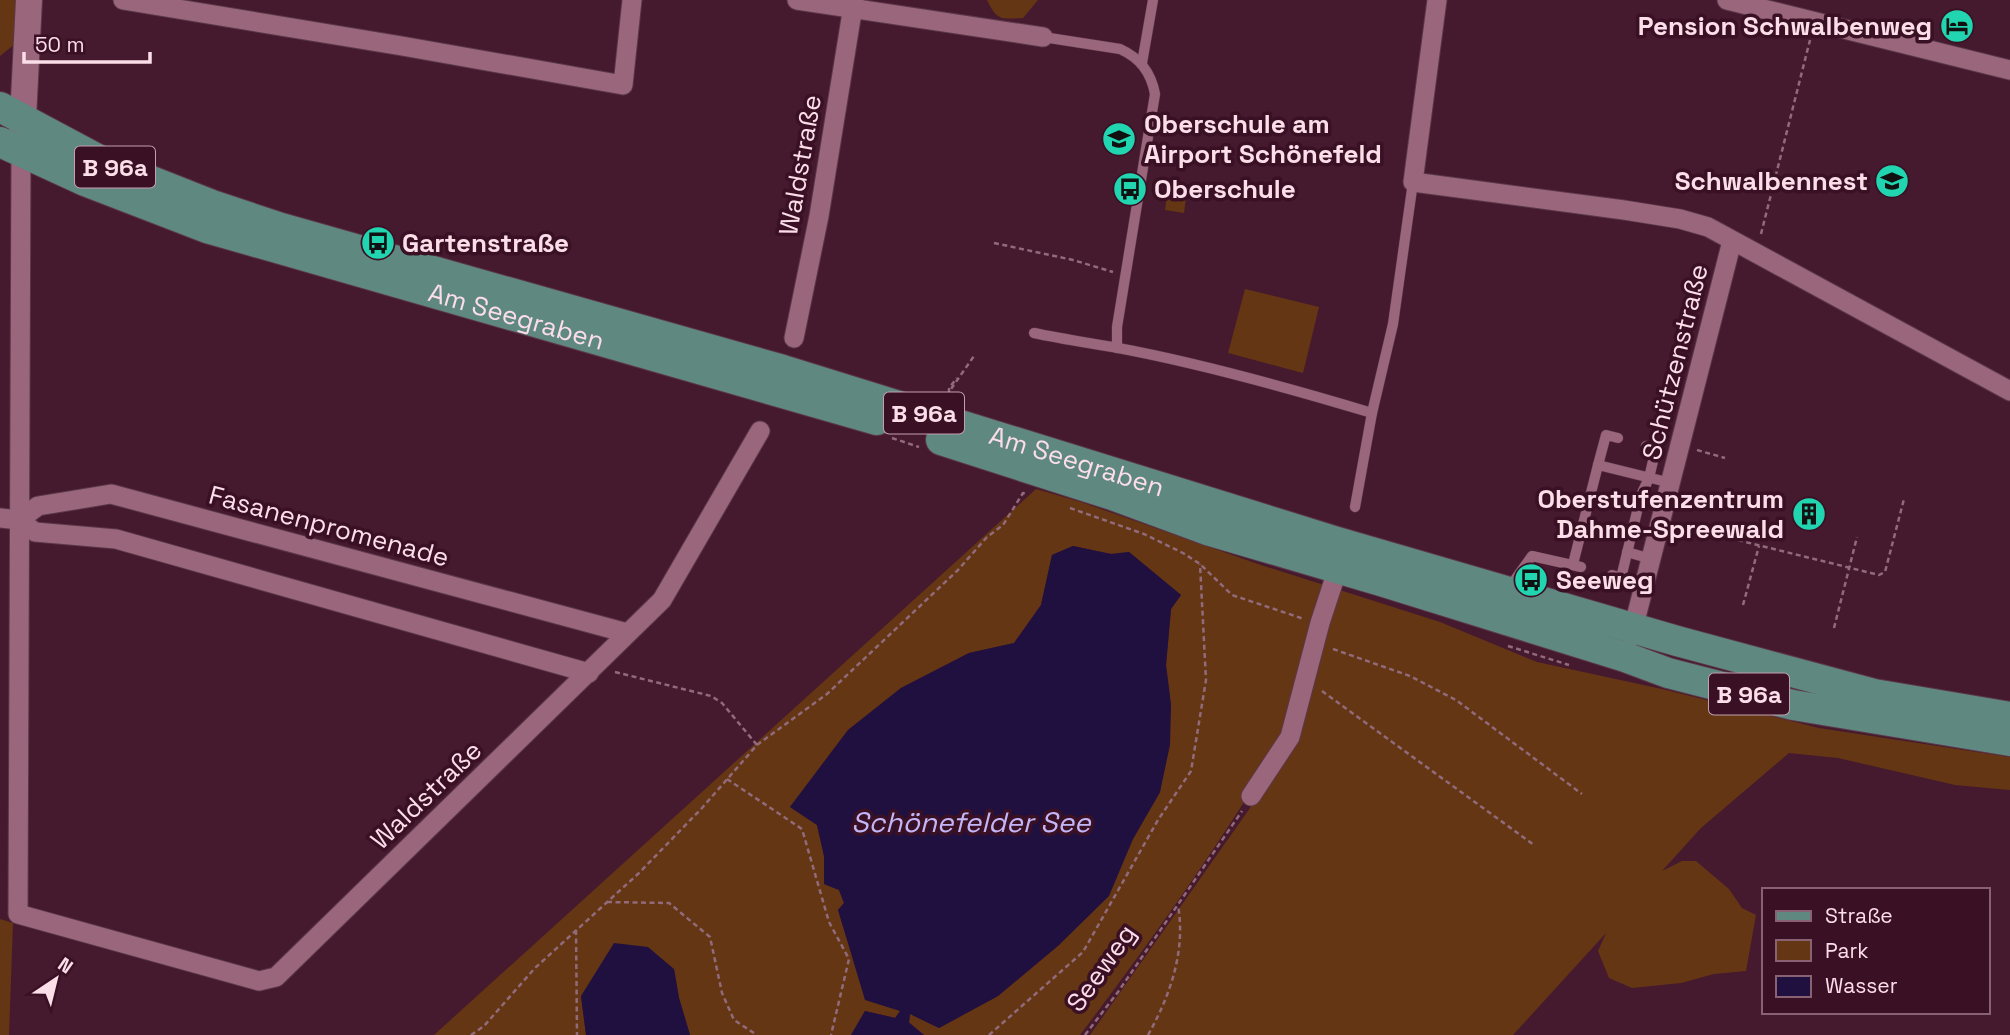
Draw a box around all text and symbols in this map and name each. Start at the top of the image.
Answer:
hotel icon: Pension Schwalbenweg [1938,7,1976,45]
place label: Pension Schwalbenweg [1638,9,1932,43]
scale bar [24,21,150,65]
text: 50 m [35,31,85,58]
street label: Waldstraße [771,92,829,238]
place label: Oberschule am Airport Schönefeld [1144,107,1382,171]
school or university icon: Oberschule am Airport Schönefeld [1100,120,1138,158]
road number: B 96a [75,146,155,188]
school or university icon: Schwalbennest [1873,162,1911,200]
place label: Schwalbennest [1675,164,1868,198]
bus stop icon: Oberschule [1111,170,1149,208]
place label: Oberschule [1154,172,1296,206]
bus stop icon: Gartenstraße [359,224,397,262]
place label: Gartenstraße [402,226,569,260]
street label: Schützenstraße [1634,260,1716,464]
street label: Am Seegraben [424,275,608,358]
road number: B 96a [884,392,964,434]
street label: Am Seegraben [985,418,1168,504]
street label: Fasanenpromenade [205,478,453,574]
place label: Oberstufenzentrum Dahme-Spreewald [1537,482,1784,546]
building icon: Oberstufenzentrum Dahme-Spreewald [1790,495,1828,533]
bus stop icon: Seeweg [1512,561,1550,599]
place label: Seeweg [1556,563,1654,597]
road number: B 96a [1709,674,1789,714]
street label: Waldstraße [363,733,489,857]
water label: Schönefelder See [851,804,1092,840]
legend [1762,888,1989,1014]
text: Straße [1825,902,1893,929]
street label: Seeweg [1059,918,1143,1018]
text: Park [1825,937,1869,964]
north arrow [21,944,91,1014]
text: N [53,952,78,979]
text: Wasser [1825,972,1898,999]

